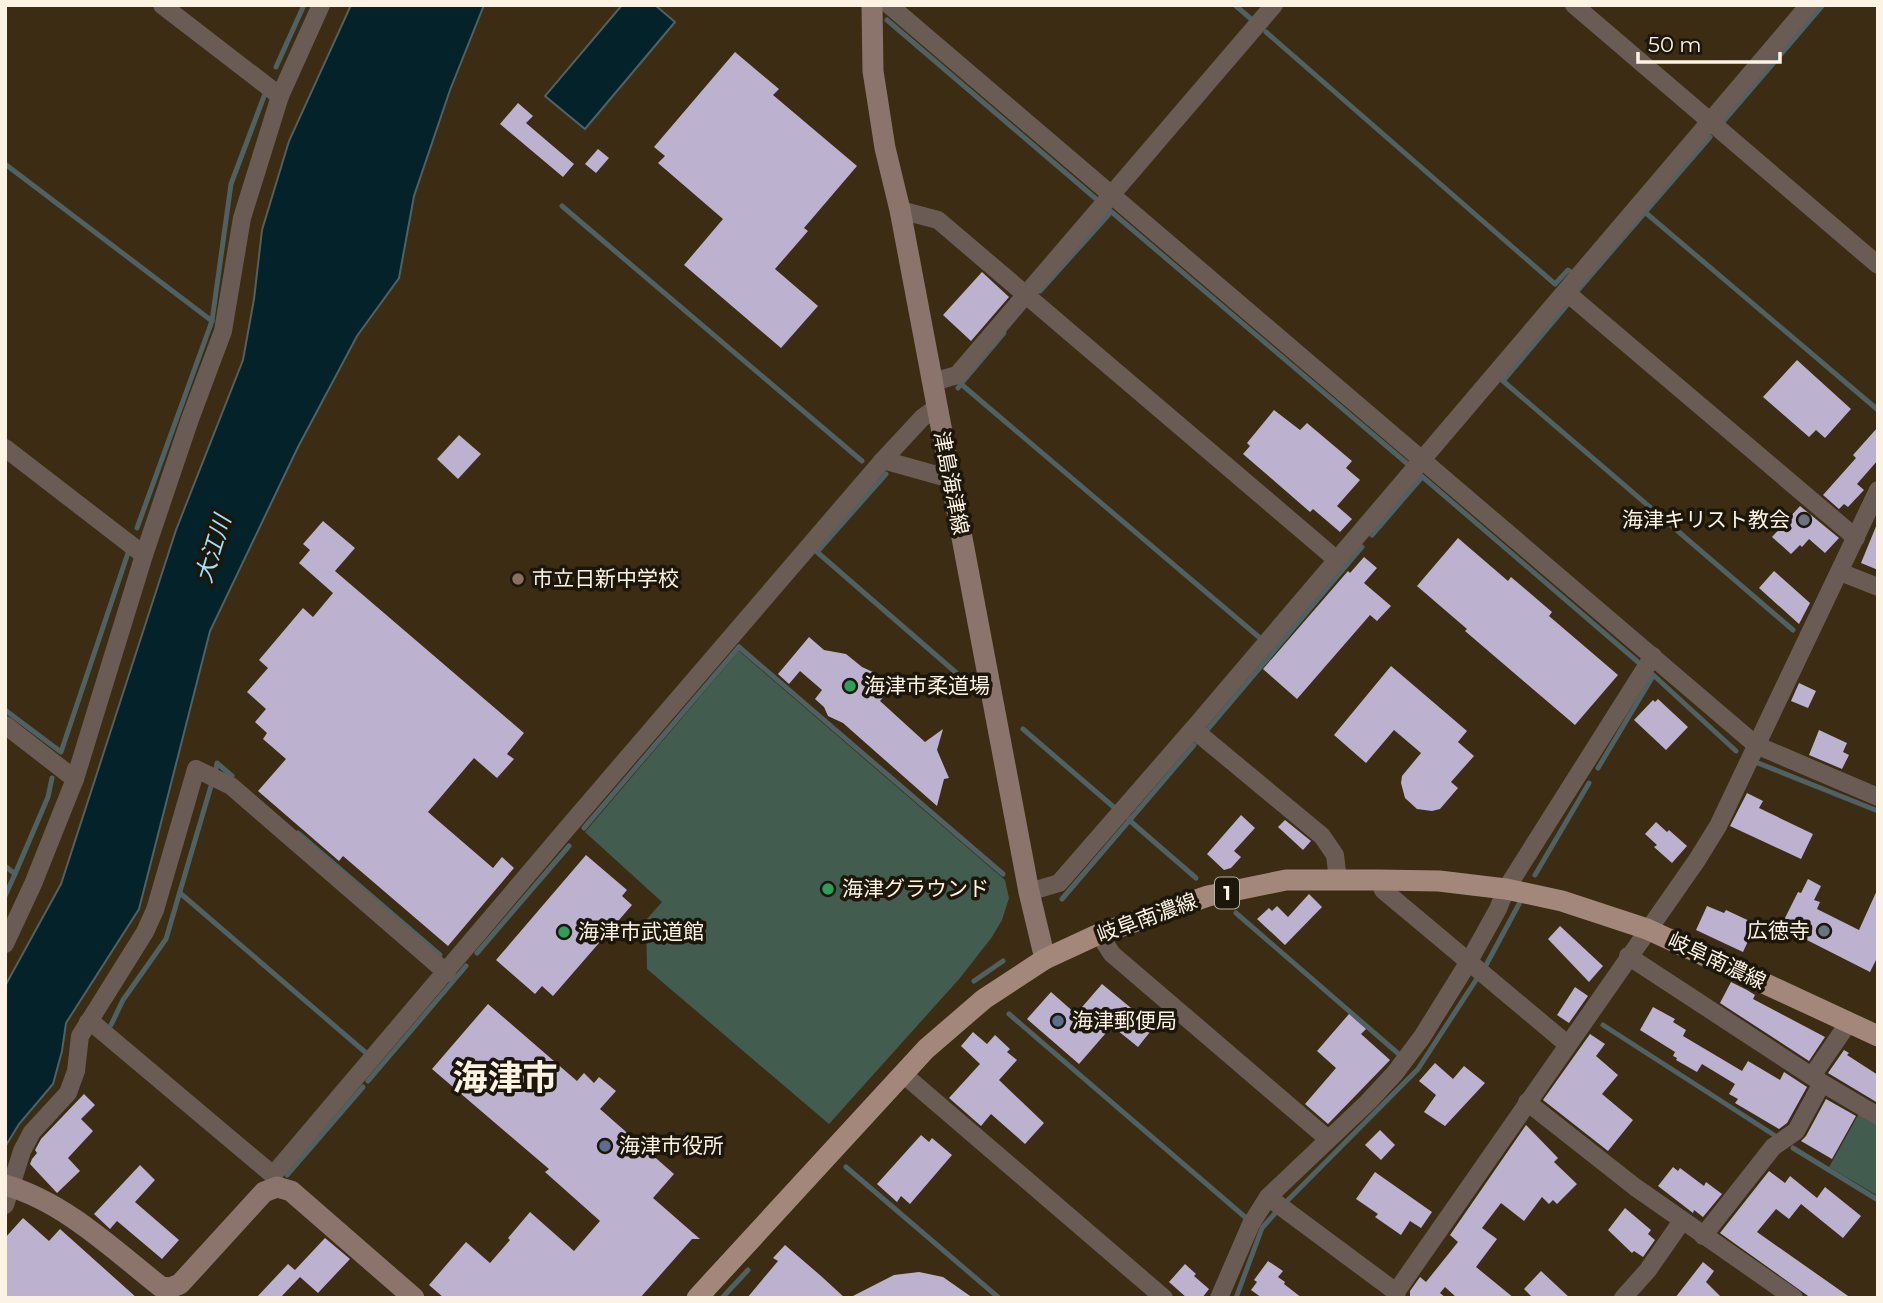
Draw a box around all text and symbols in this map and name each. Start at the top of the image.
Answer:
scale bar [1638,21,1780,65]
text: 50 m [1648,32,1702,57]
street label: 津島海津線 [929,429,974,537]
place label: 海津キリスト教会 [1622,507,1790,532]
water label: 大江川 [190,509,237,586]
marker: 海津キリスト教会 [1796,512,1812,528]
place label: 市立日新中学校 [532,566,679,591]
marker: 市立日新中学校 [510,571,526,587]
place label: 海津市柔道場 [864,673,990,698]
marker: 海津市柔道場 [842,678,858,694]
place label: 海津グラウンド [842,876,989,901]
road number: 1 [1215,878,1239,908]
marker: 海津グラウンド [820,881,836,897]
street label: 岐阜南濃線 [1093,888,1200,947]
place label: 広徳寺 [1747,918,1810,943]
place label: 海津市武道館 [578,919,704,944]
marker: 広徳寺 [1816,923,1832,939]
marker: 海津市武道館 [556,924,572,940]
street label: 岐阜南濃線 [1664,927,1770,994]
place label: 海津郵便局 [1072,1008,1177,1033]
marker: 海津郵便局 [1050,1013,1066,1029]
district label: 海津市 [452,1056,558,1099]
place label: 海津市役所 [619,1133,724,1158]
marker: 海津市役所 [597,1138,613,1154]

